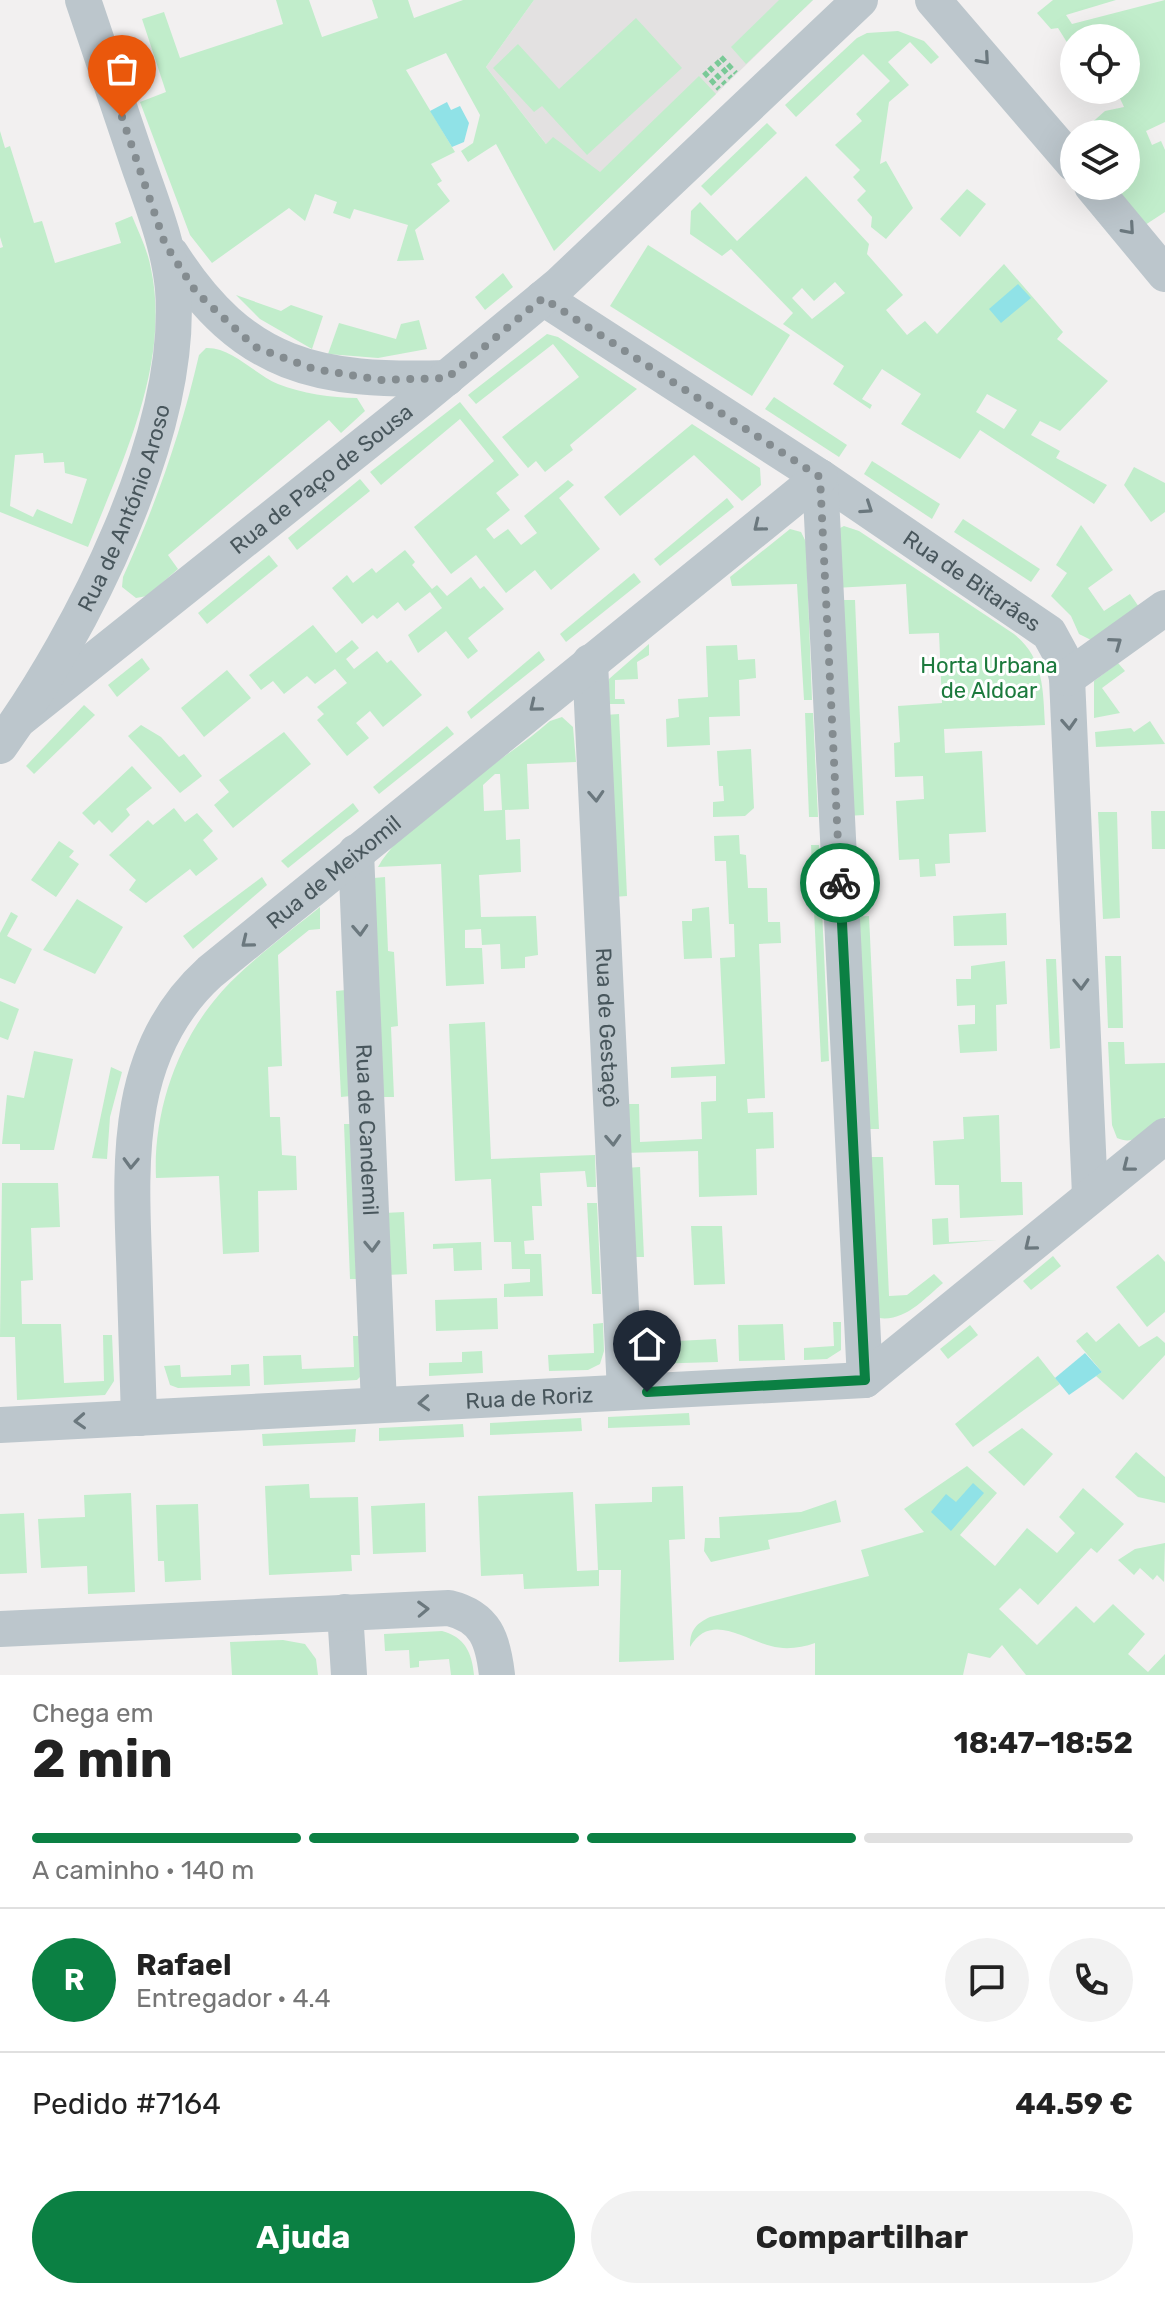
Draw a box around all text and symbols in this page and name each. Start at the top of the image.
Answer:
map controls [1060,24,1140,200]
button: locate [1060,24,1140,104]
pin [88,35,156,117]
icon: bag [100,47,144,91]
one-way arrow [974,50,989,64]
button: layers [1060,120,1140,200]
one-way arrow [1119,220,1134,235]
street label: Rua de Paço de Sousa [224,398,418,560]
street label: Rua de António Aroso [71,402,175,616]
one-way arrow [858,499,872,514]
one-way arrow [753,516,768,530]
street label: Rua de Bitarães [898,524,1046,637]
one-way arrow [1107,638,1122,653]
park label: Horta Urbana de Aldoar [920,652,1058,704]
one-way arrow [529,697,544,711]
one-way arrow [1061,718,1078,731]
one-way arrow [588,790,605,803]
street label: Rua de Meixomil [261,809,406,935]
courier [800,843,880,923]
icon: bike [818,861,862,905]
one-way arrow [351,924,368,937]
one-way arrow [241,933,256,947]
street label: Rua de Gestaçô [590,947,625,1108]
one-way arrow [1073,978,1090,991]
street label: Rua de Candemil [350,1043,385,1216]
one-way arrow [604,1134,621,1147]
one-way arrow [1122,1156,1137,1170]
one-way arrow [123,1157,140,1170]
one-way arrow [1025,1235,1039,1250]
one-way arrow [364,1240,381,1253]
pin [613,1310,681,1392]
icon: home [625,1322,669,1366]
street label: Rua de Roriz [465,1381,594,1414]
one-way arrow [417,1394,430,1411]
one-way arrow [73,1412,86,1429]
one-way arrow [417,1600,430,1617]
text: Chega em [32,1698,154,1729]
text: 18:47–18:52 [954,1725,1133,1761]
text: 2 min [32,1728,173,1790]
text: A caminho · 140 m [32,1855,254,1886]
button: chat [945,1938,1029,2022]
button: phone [1049,1938,1133,2022]
text: Rafael [136,1947,231,1983]
text: R [64,1962,84,1998]
text: Entregador · 4.4 [136,1983,331,2014]
text: Pedido #7164 [32,2086,221,2122]
text: 44.59 € [1015,2086,1133,2122]
button: Ajuda [32,2191,575,2283]
button: Compartilhar [591,2191,1133,2283]

